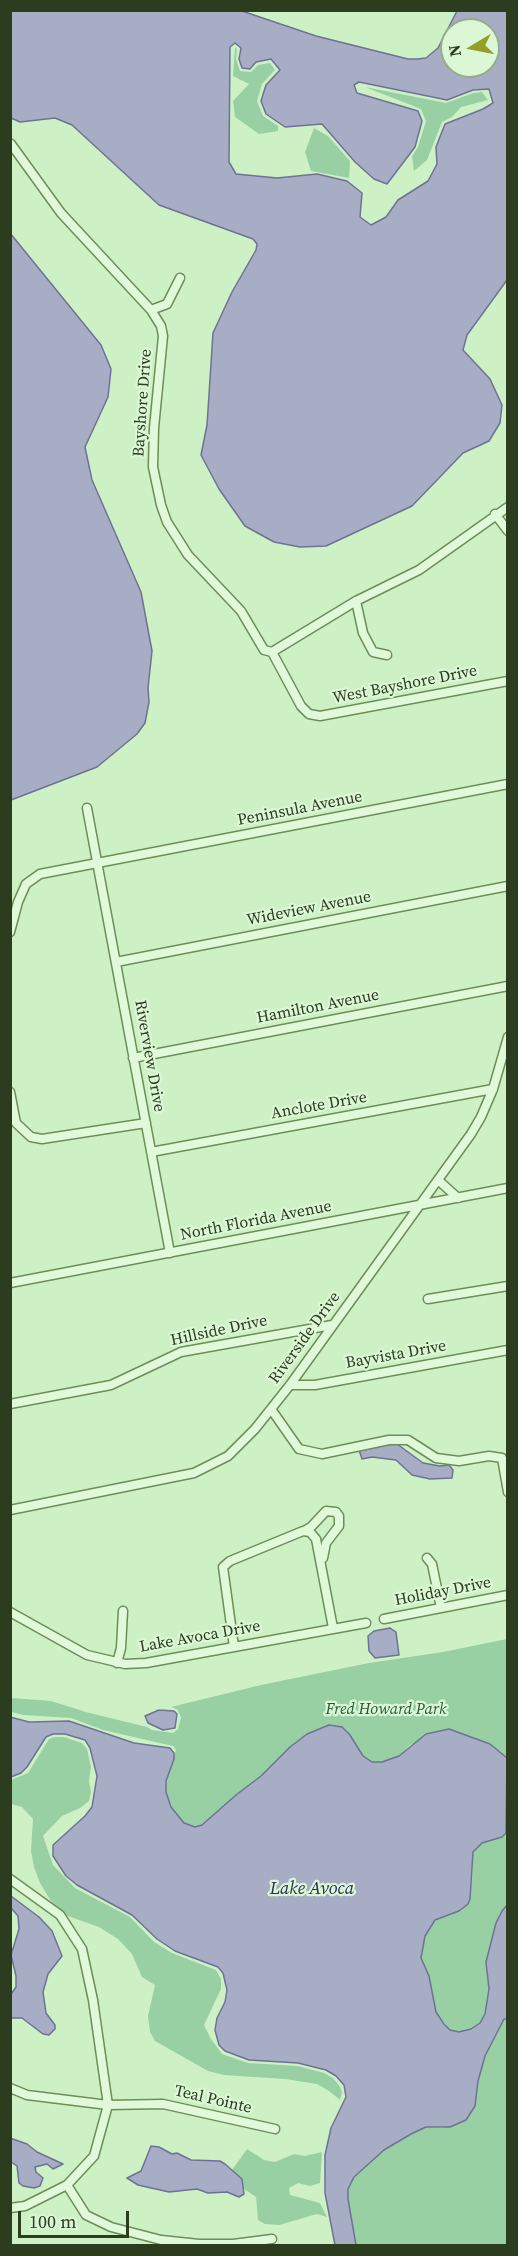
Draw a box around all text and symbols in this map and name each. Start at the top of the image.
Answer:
north arrow [440,18,500,78]
text: N [442,43,466,58]
street label: Bayshore Drive [130,348,156,458]
street label: West Bayshore Drive [331,662,479,708]
street label: Peninsula Avenue [236,787,364,831]
street label: Wideview Avenue [245,888,373,930]
street label: Hamilton Avenue [255,986,381,1028]
street label: Riverview Drive [130,999,168,1113]
street label: Anclote Drive [270,1088,368,1124]
street label: North Florida Avenue [179,1197,333,1245]
street label: Riverside Drive [265,1288,345,1388]
street label: Hillside Drive [169,1311,269,1351]
street label: Bayvista Drive [344,1337,448,1373]
street label: Holiday Drive [393,1573,493,1611]
street label: Lake Avoca Drive [138,1617,262,1657]
park label: Fred Howard Park [326,1700,446,1720]
water label: Lake Avoca [270,1878,354,1900]
street label: Teal Pointe [172,2082,254,2118]
scale bar [21,2199,132,2237]
text: 100 m [29,2209,76,2234]

